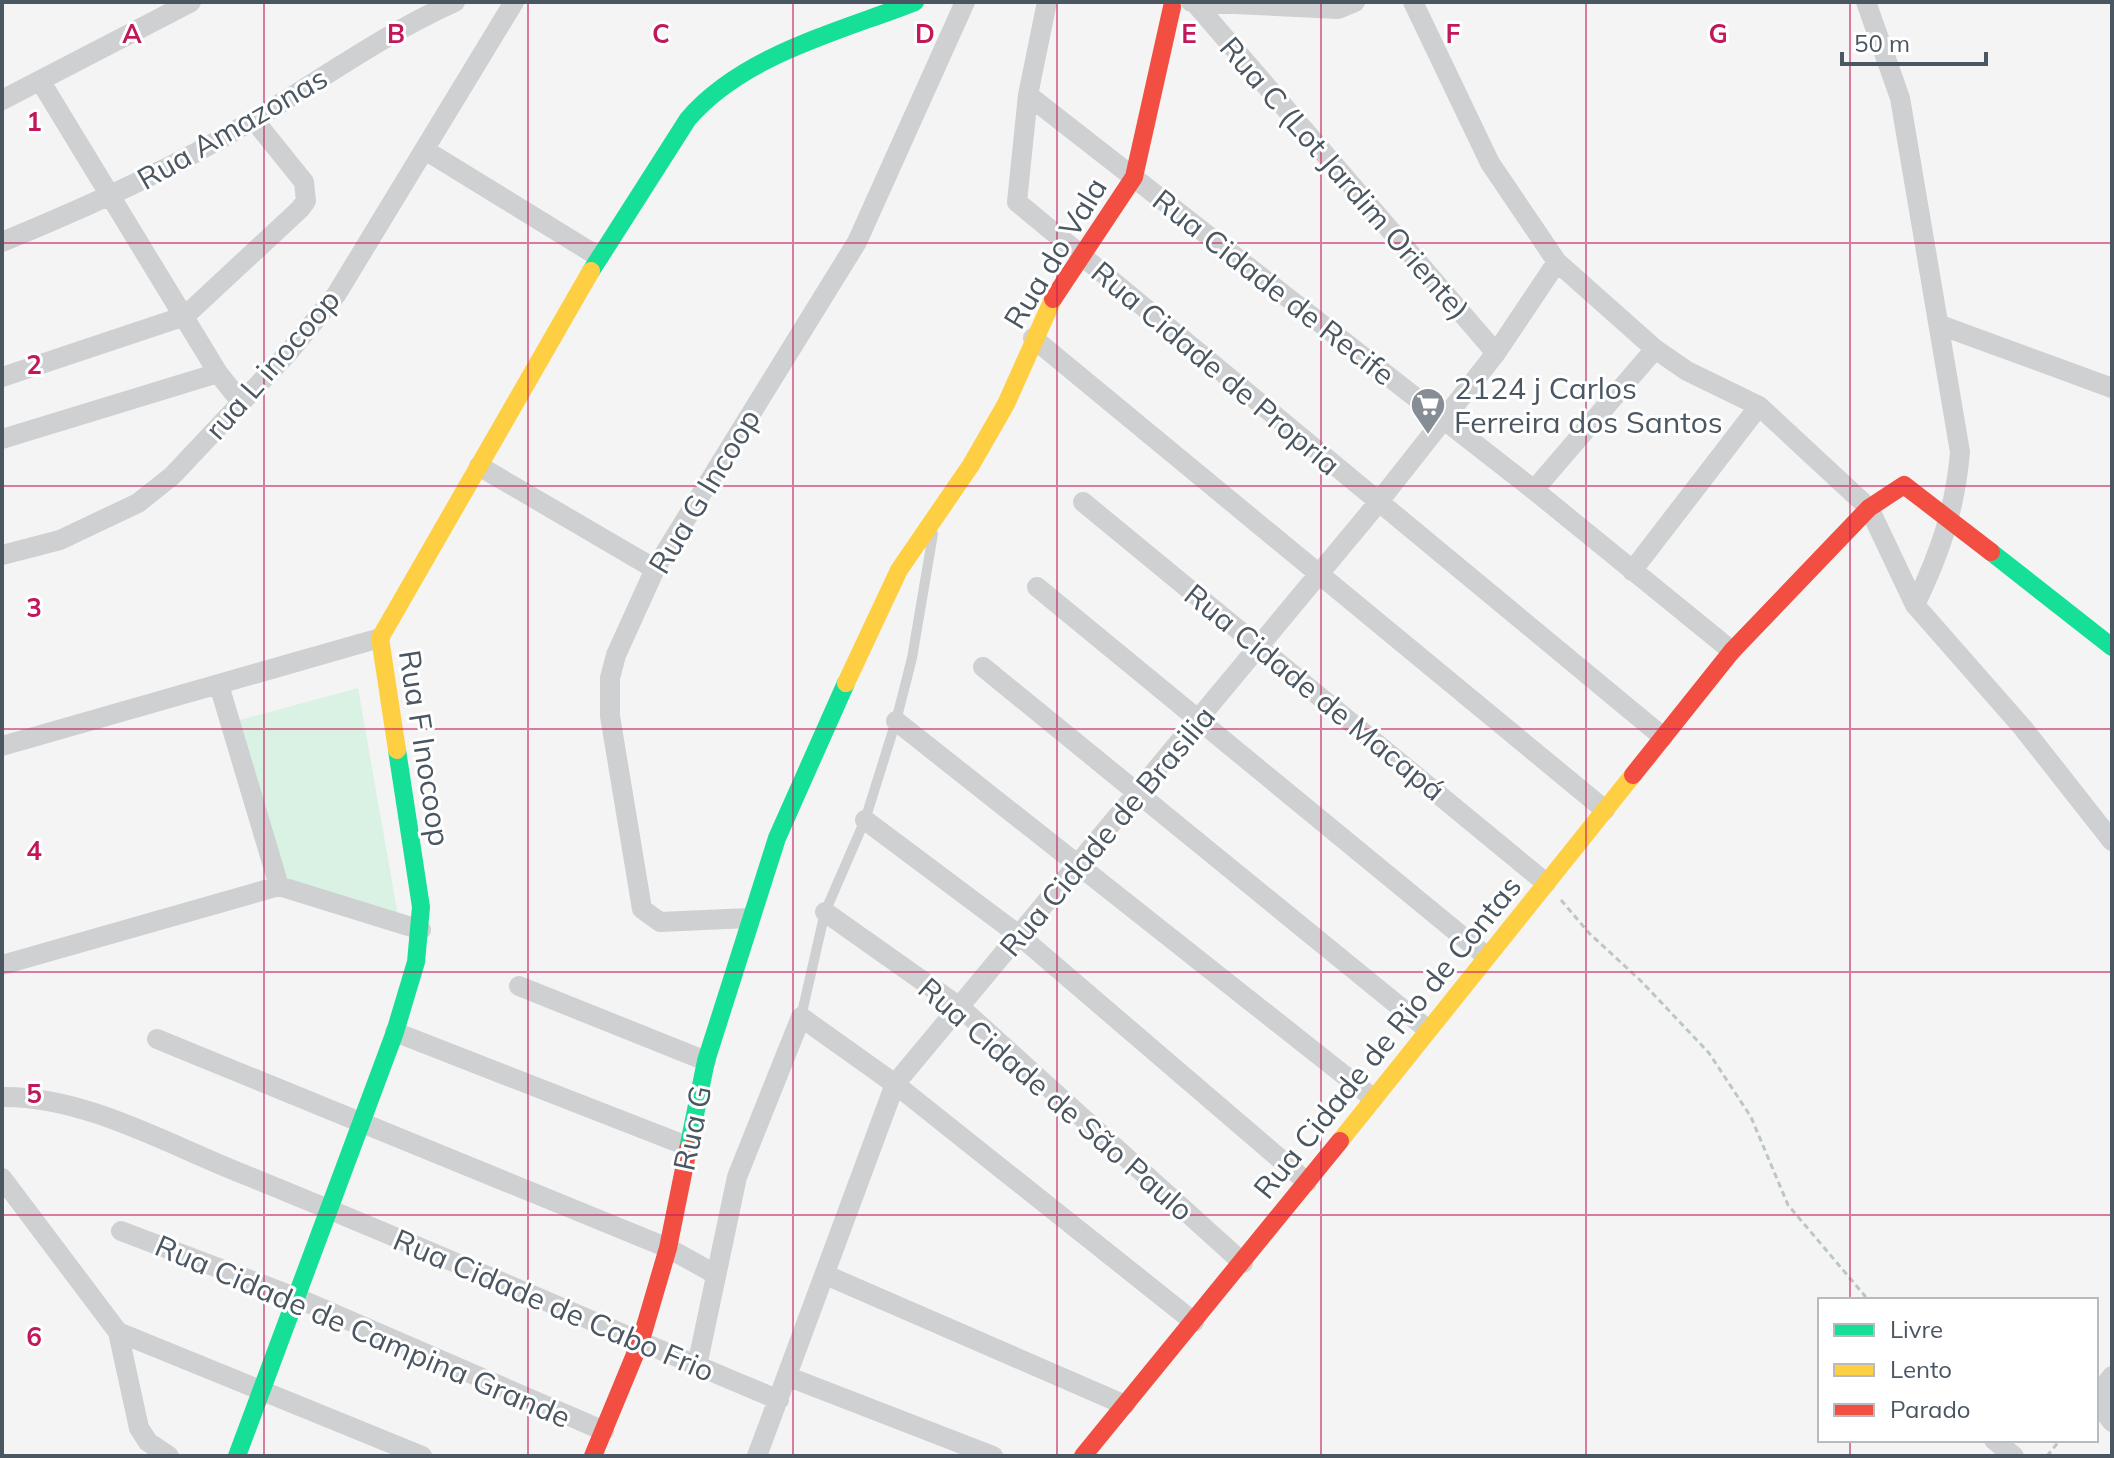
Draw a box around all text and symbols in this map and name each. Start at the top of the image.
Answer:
scale bar [1842,16,1986,66]
text: A [122,17,142,50]
text: B [387,17,405,50]
text: C [652,17,670,50]
text: D [915,17,935,50]
text: E [1181,17,1197,50]
text: F [1446,17,1461,50]
text: G [1708,17,1728,50]
text: 50 m [1854,28,1910,58]
street label: Rua C (Lot Jardim Oriente) [1212,29,1478,327]
street label: Rua Amazonas [130,58,334,198]
text: 1 [26,105,42,138]
street label: Rua do Vala [995,171,1115,335]
street label: Rua Cidade de Recife [1145,181,1403,393]
street label: Rua Cidade de Propria [1084,253,1348,483]
street label: rua L inocoop [196,281,348,447]
text: 2 [26,348,42,381]
place label: 2124 j Carlos Ferreira dos Santos [1454,369,1723,441]
supermarket icon: 2124 j Carlos Ferreira dos Santos [1409,386,1447,436]
street label: Rua G Incoop [640,402,768,580]
street label: Rua Cidade de Macapá [1177,575,1453,809]
text: 3 [26,591,42,624]
street label: Rua F Inocoop [391,647,459,849]
street label: Rua Cidade de Brasilia [991,698,1223,964]
text: 4 [26,834,42,867]
street label: Rua Cidade de Rio de Contas [1245,868,1529,1206]
street label: Rua Cidade de São Paulo [911,969,1201,1229]
text: 5 [26,1077,42,1110]
street label: Rua G [664,1082,720,1174]
street label: Rua Cidade de Cabo Frio [388,1220,720,1390]
street label: Rua Cidade de Campina Grande [150,1226,576,1436]
legend [1818,1298,2098,1442]
text: Livre [1890,1314,1943,1344]
text: 6 [26,1320,42,1353]
text: Lento [1890,1354,1952,1384]
text: Parado [1890,1394,1971,1424]

